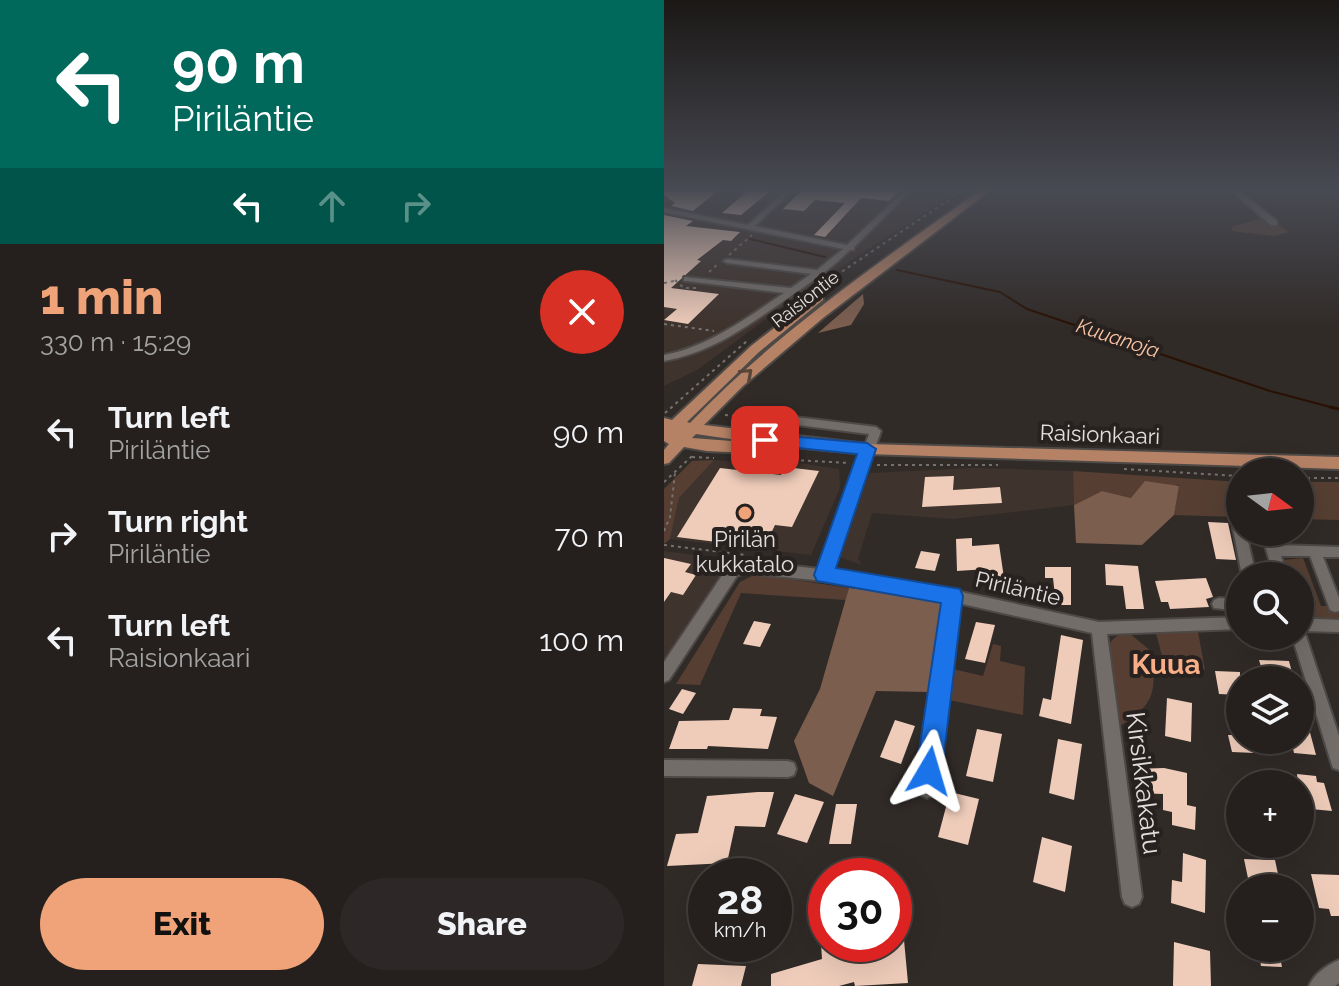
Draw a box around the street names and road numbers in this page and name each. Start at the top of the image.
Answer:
street label: Raisiontie [767,266,843,332]
street label: Raisionkaari [1039,419,1161,449]
street label: Piriläntie [973,566,1063,610]
street label: Kirsikkakatu [1120,710,1168,856]

